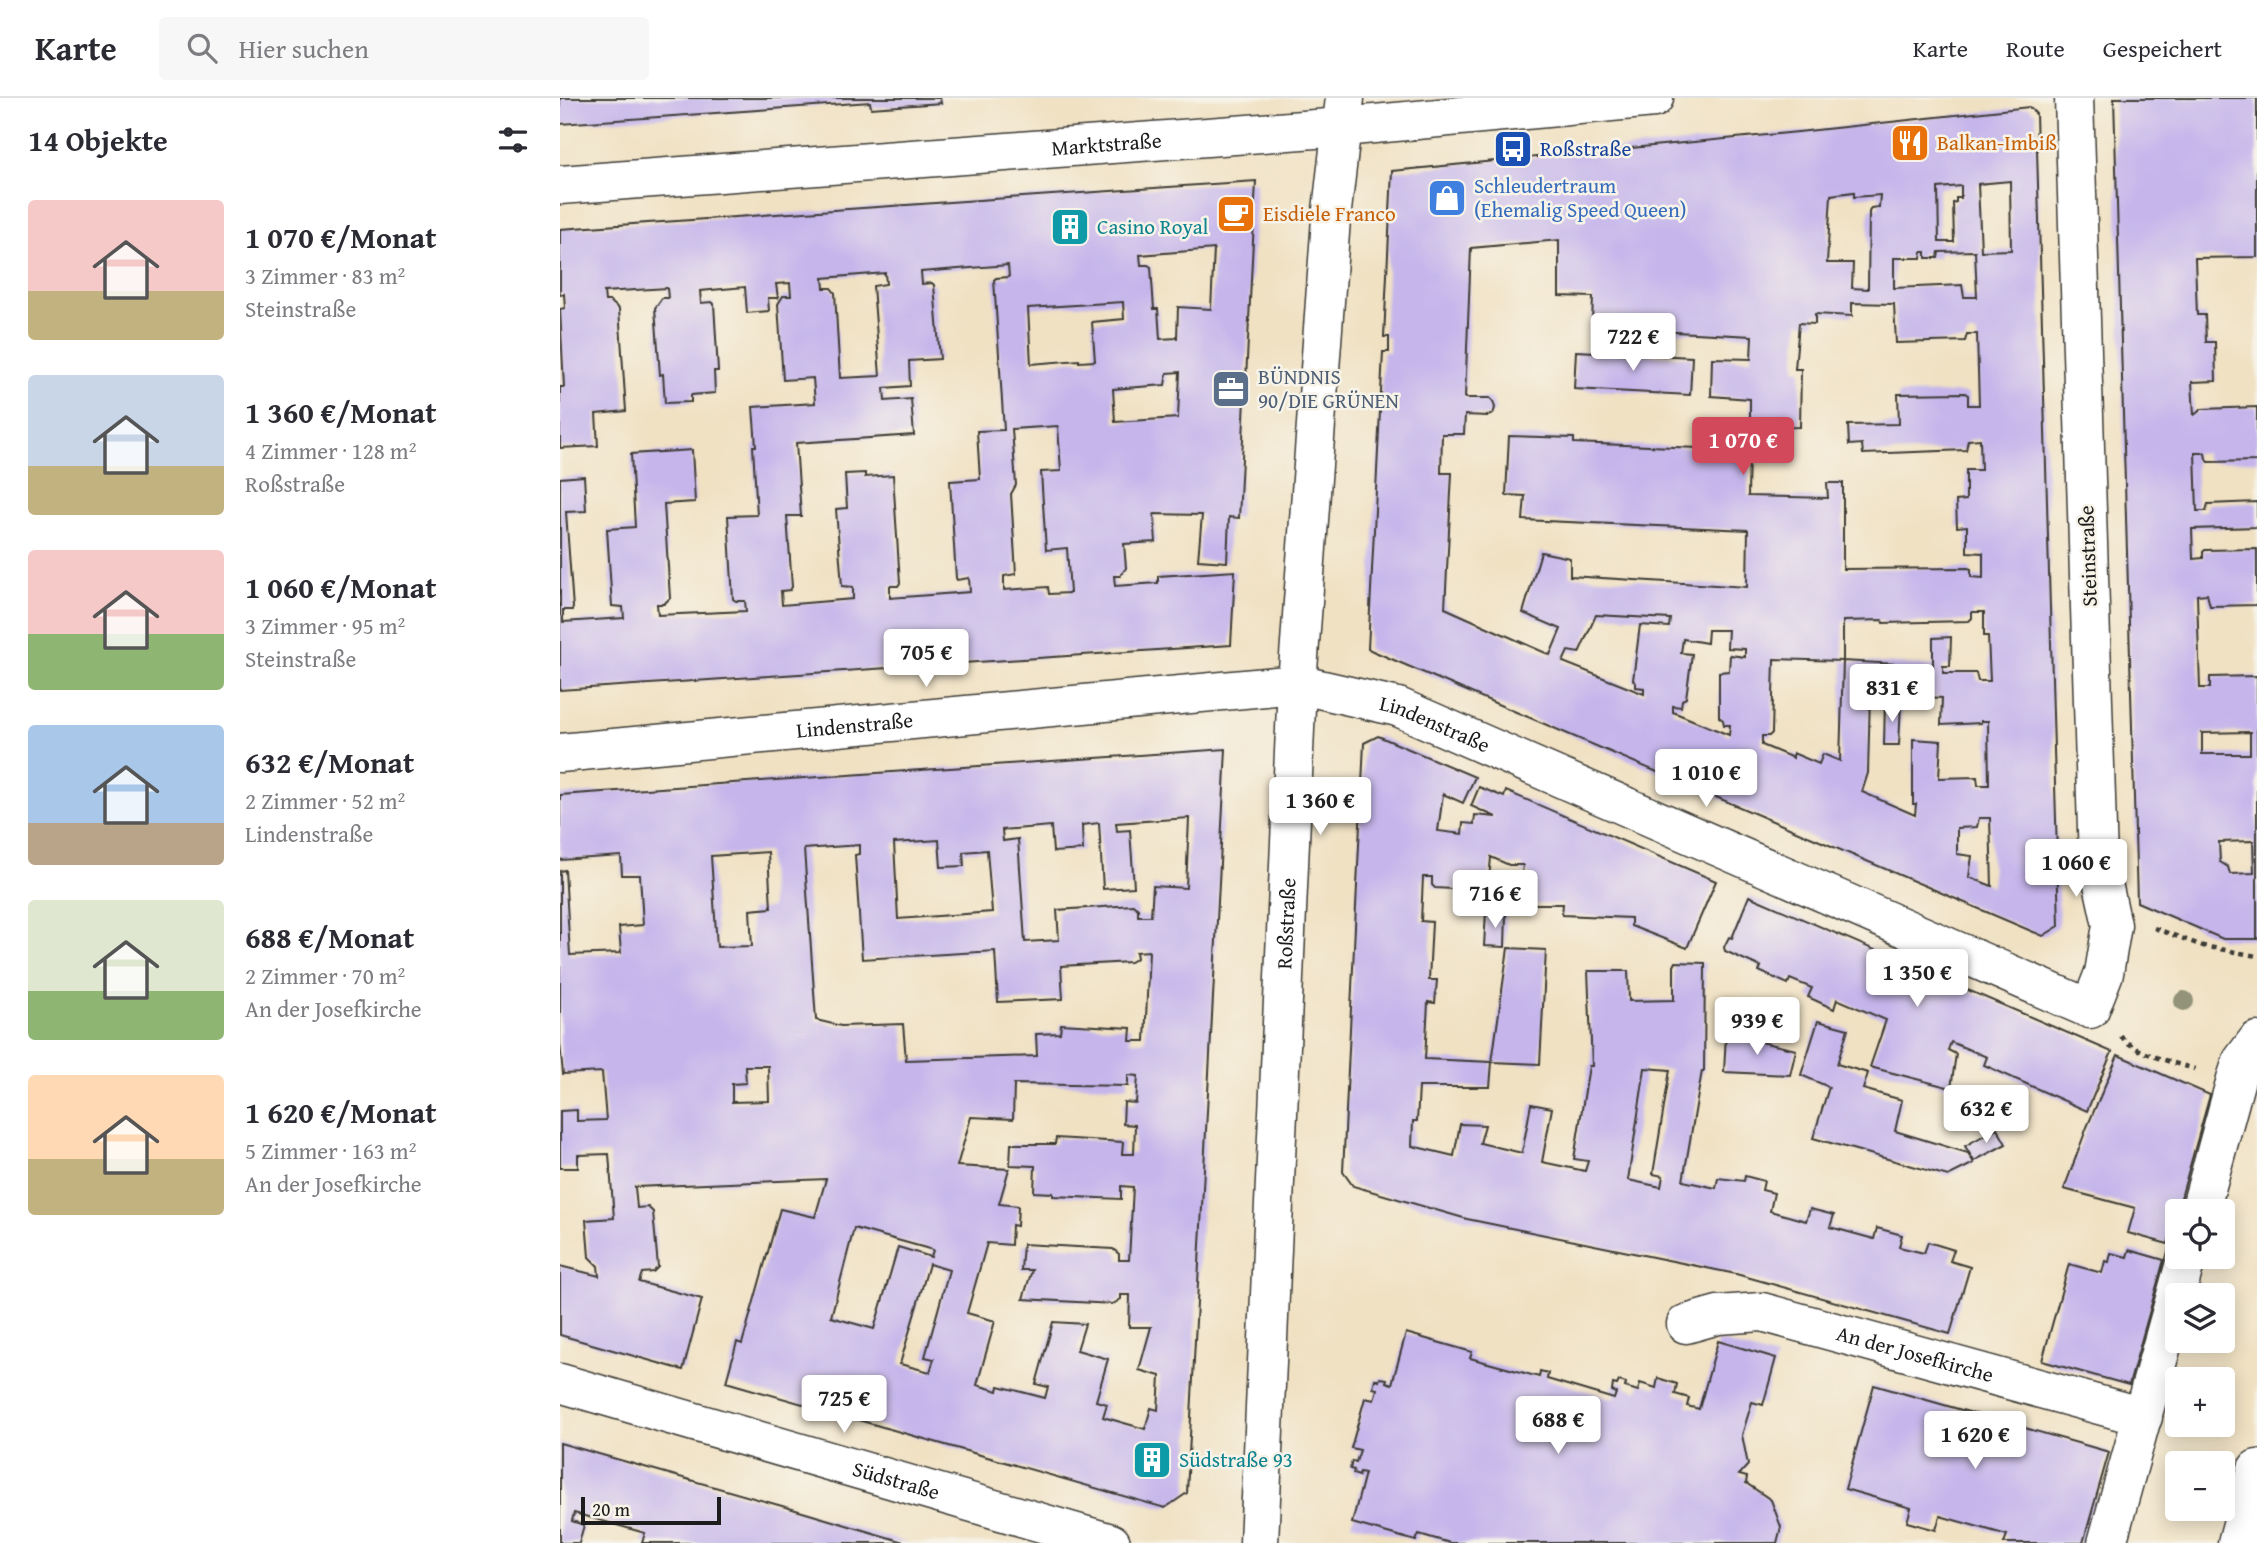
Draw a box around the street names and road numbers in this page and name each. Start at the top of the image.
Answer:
street label: Marktstraße [1050,124,1163,164]
street label: Steinstraße [2070,505,2105,607]
street label: Lindenstraße [1377,687,1495,760]
street label: Lindenstraße [795,704,915,746]
street label: Roßstraße [1268,877,1303,970]
street label: An der Josefkirche [1833,1317,1997,1390]
street label: Südstraße [849,1453,944,1507]

